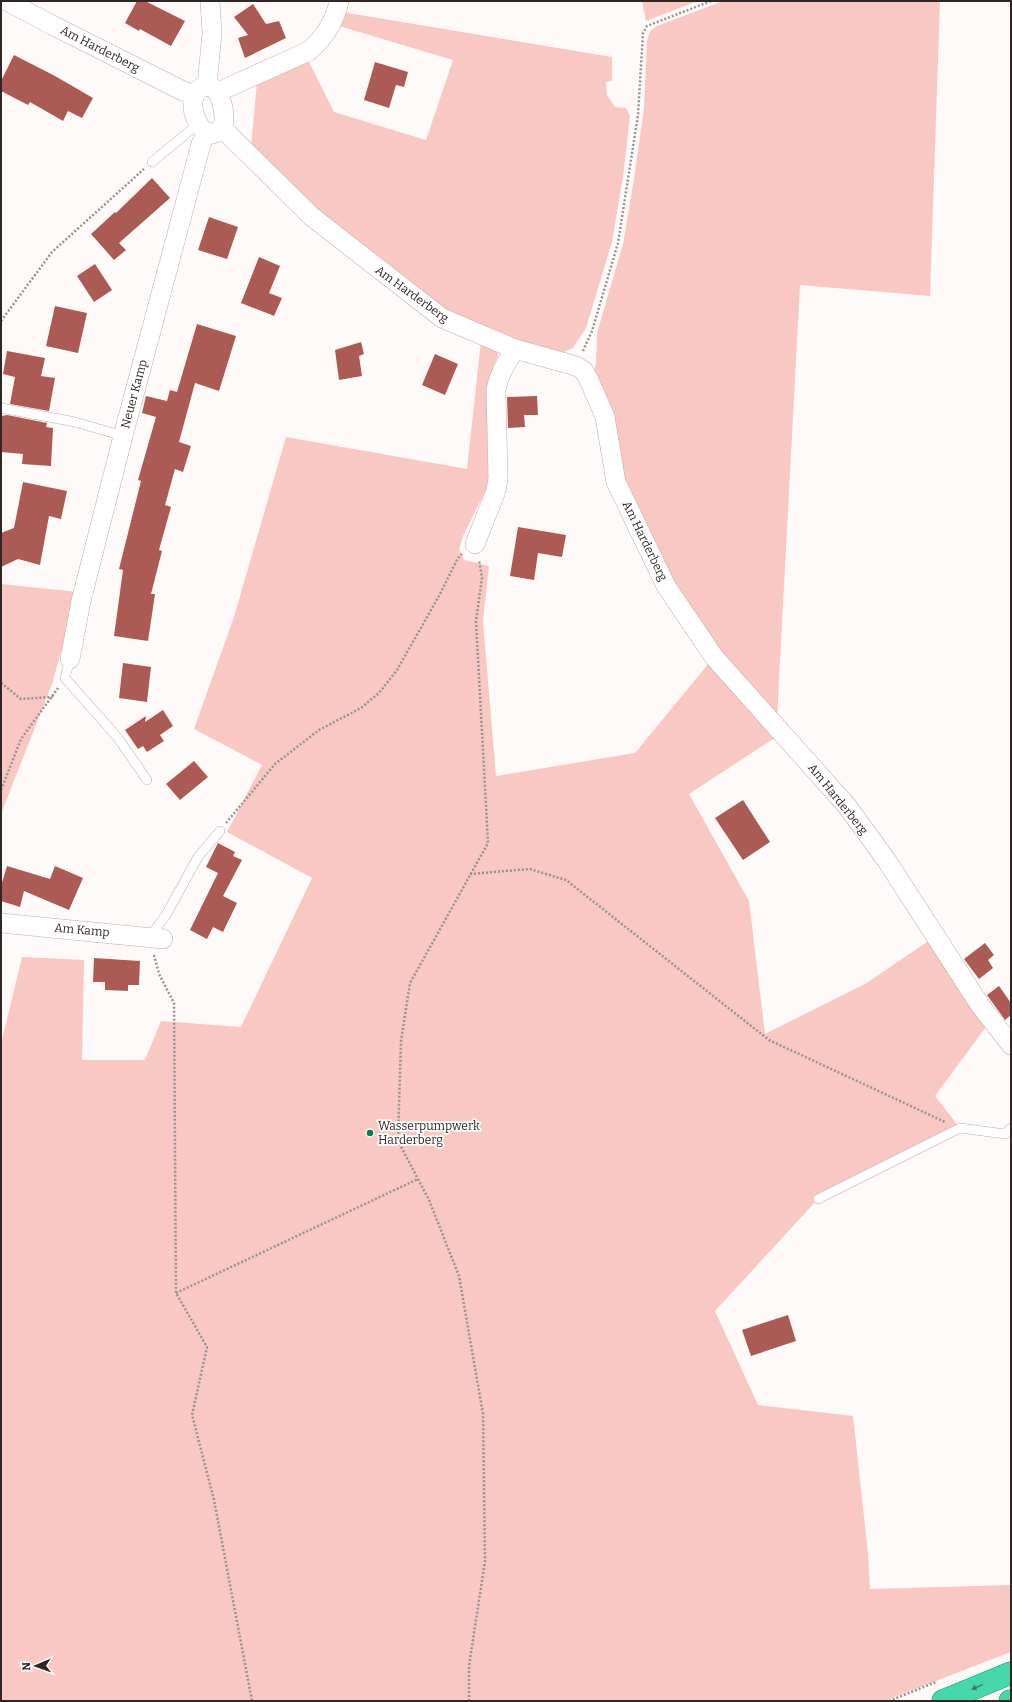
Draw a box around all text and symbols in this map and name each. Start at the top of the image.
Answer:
street label: Am Harderberg [58,23,142,75]
street label: Am Harderberg [373,263,452,325]
street label: Neuer Kamp [118,358,150,430]
street label: Am Harderberg [620,499,671,583]
street label: Am Harderberg [805,761,871,837]
street label: Am Kamp [54,921,110,939]
place label: Wasserpumpwerk Harderberg [378,1119,480,1147]
marker: Wasserpumpwerk Harderberg [365,1128,375,1138]
north arrow [16,1646,56,1686]
text: N [20,1661,33,1671]
one-way arrow [972,1684,983,1690]

